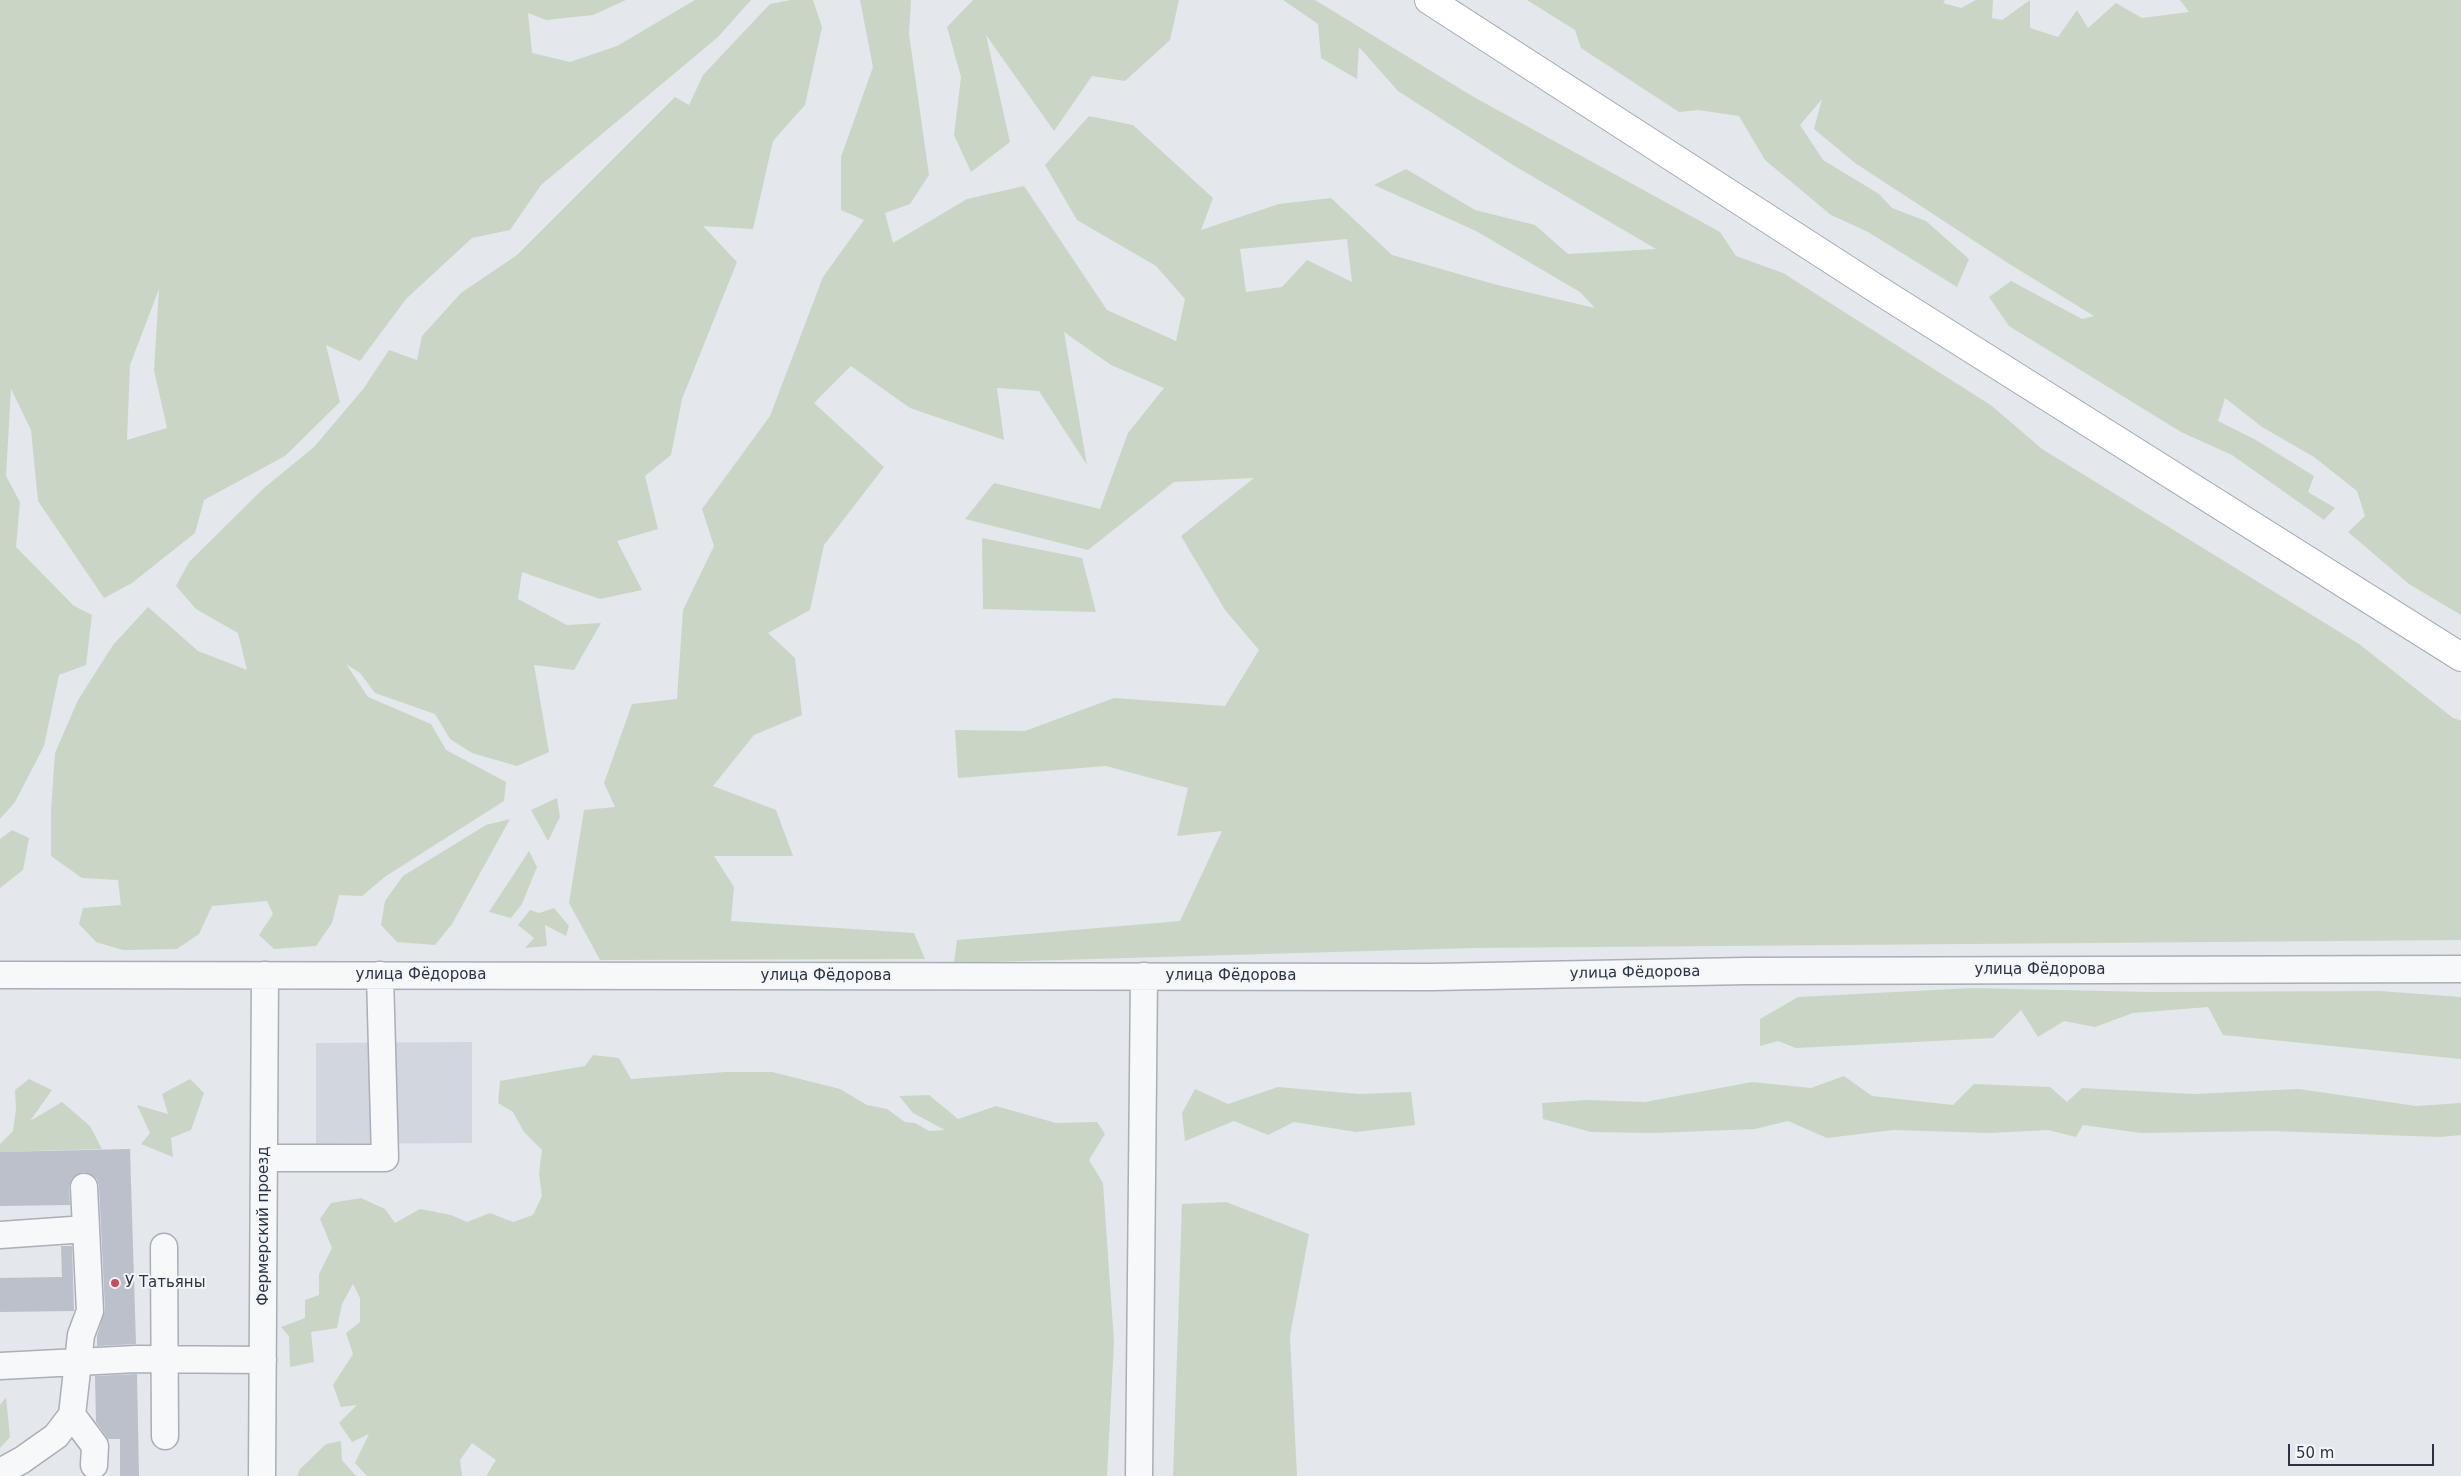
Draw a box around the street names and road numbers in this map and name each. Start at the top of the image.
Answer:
street label: улица Фёдорова [1975,961,2105,979]
street label: улица Фёдорова [1569,963,1701,983]
street label: улица Фёдорова [356,966,486,984]
street label: улица Фёдорова [761,967,891,985]
street label: улица Фёдорова [1166,967,1296,985]
street label: Фермерский проезд [255,1146,273,1306]

